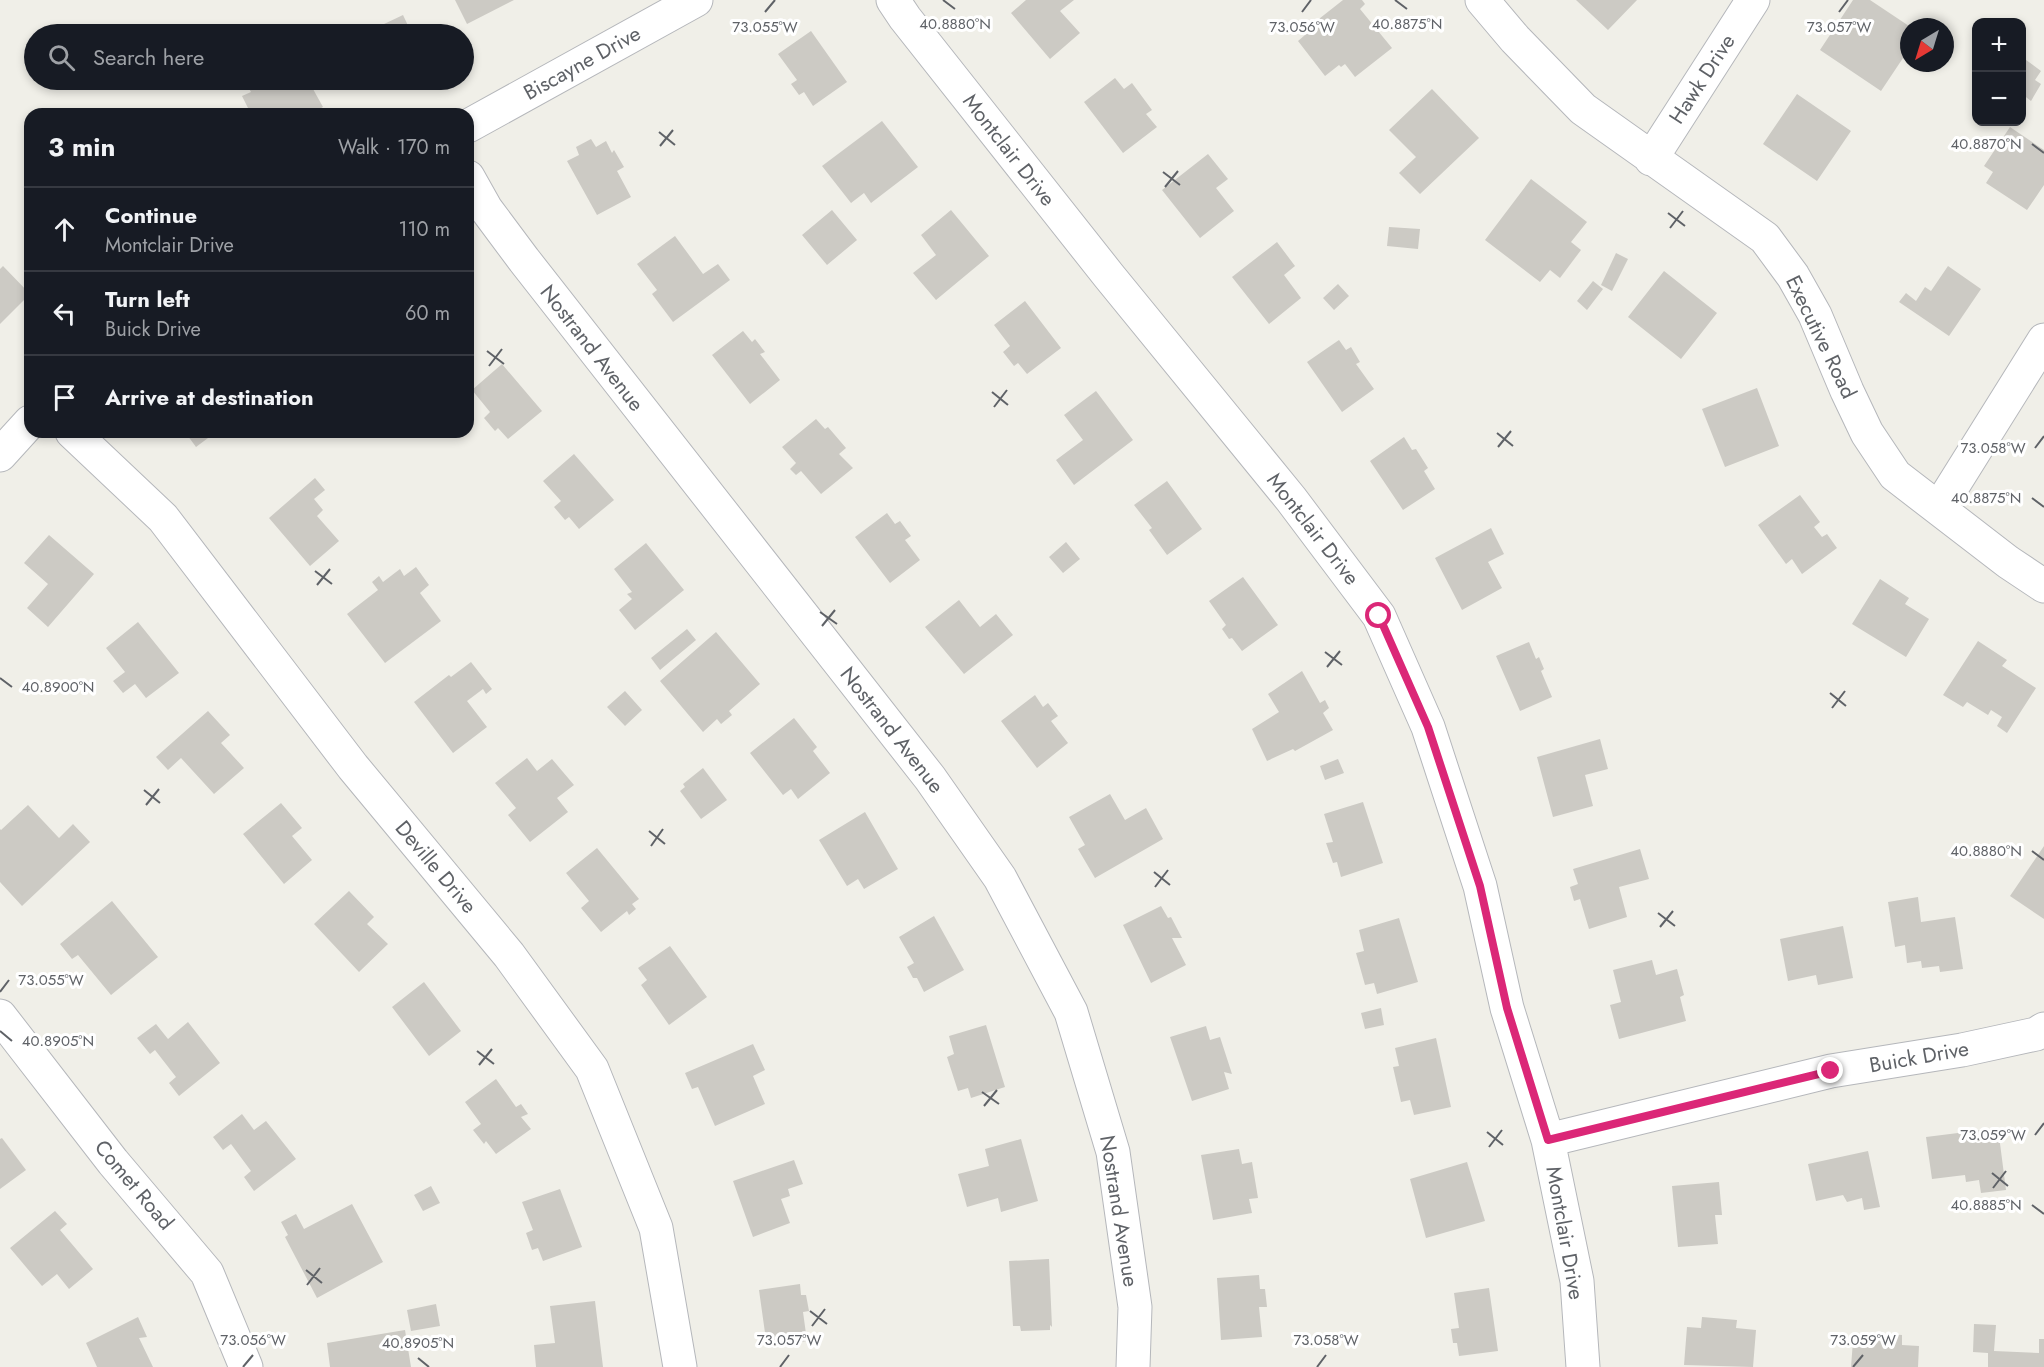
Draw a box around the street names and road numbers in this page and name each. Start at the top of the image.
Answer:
street label: Biscayne Drive [518,18,646,108]
street label: Hawk Drive [1662,28,1742,130]
street label: Montclair Drive [956,88,1063,213]
street label: Executive Road [1778,270,1864,404]
street label: Nostrand Avenue [533,278,651,418]
street label: Montclair Drive [1260,467,1367,592]
street label: Nostrand Avenue [833,660,951,800]
street label: Deville Drive [388,814,484,920]
street label: Buick Drive [1867,1033,1971,1080]
street label: Comet Road [87,1133,181,1237]
street label: Nostrand Avenue [1092,1133,1146,1289]
street label: Montclair Drive [1538,1164,1592,1302]

